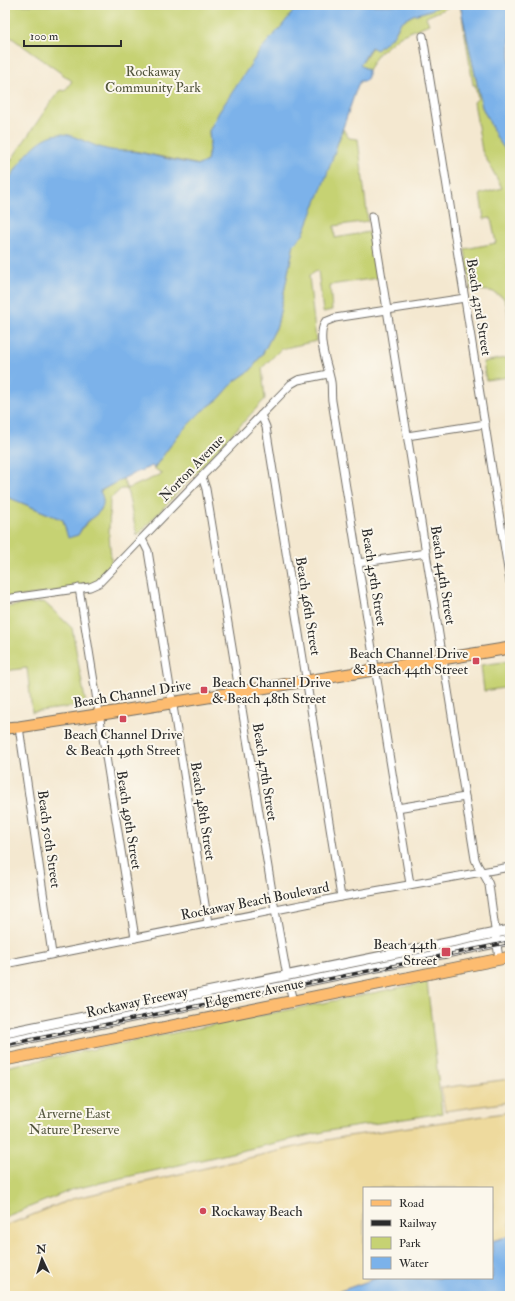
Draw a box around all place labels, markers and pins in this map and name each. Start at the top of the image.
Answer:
place label: Beach Channel Drive & Beach 44th Street [349,645,468,678]
marker: Beach Channel Drive & Beach 44th Street [471,656,481,666]
place label: Beach Channel Drive & Beach 48th Street [212,674,331,707]
marker: Beach Channel Drive & Beach 48th Street [199,685,209,695]
marker: Beach Channel Drive & Beach 49th Street [118,714,128,724]
place label: Beach Channel Drive & Beach 49th Street [64,726,183,759]
place label: Beach 44th Street [373,936,438,969]
marker: Beach 44th Street [440,946,452,958]
place label: Rockaway Beach [211,1203,303,1221]
marker: Rockaway Beach [198,1206,208,1216]

